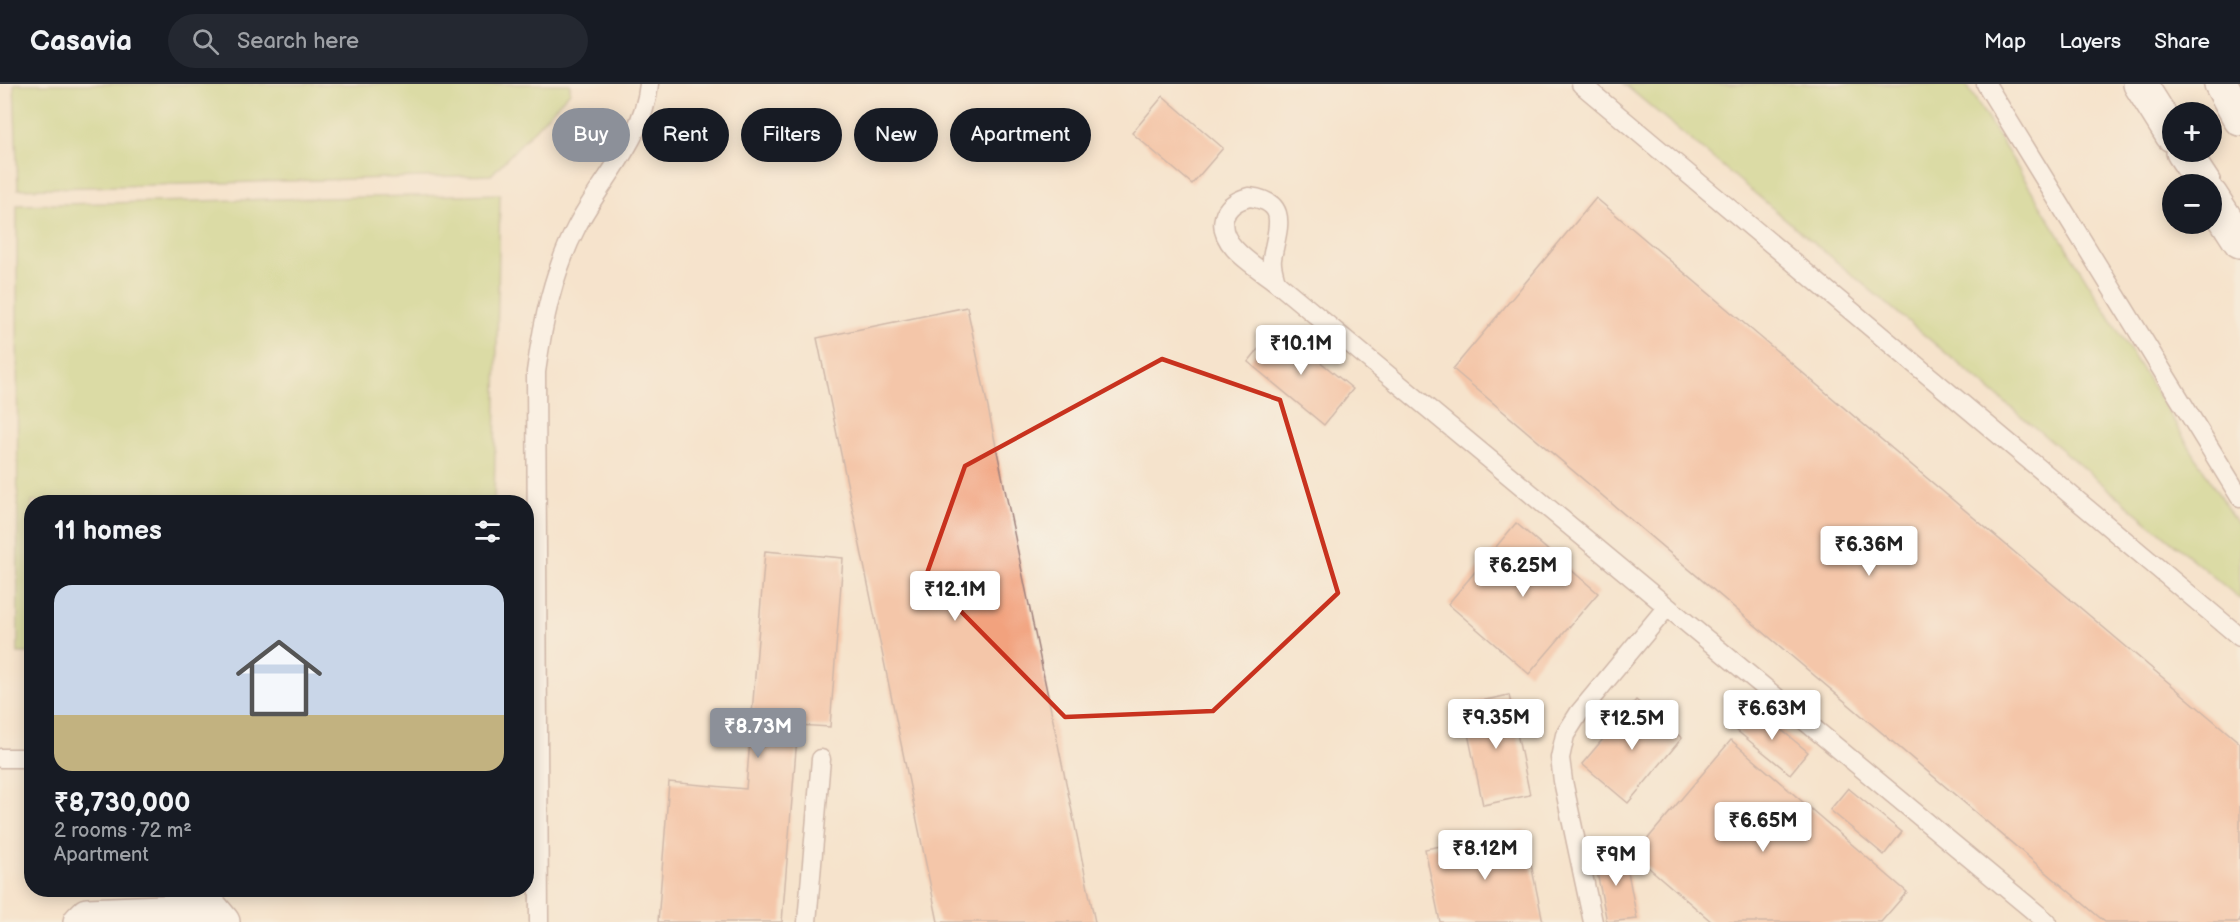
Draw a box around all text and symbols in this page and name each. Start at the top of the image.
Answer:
search box [168,14,588,68]
text: Casavia [30,25,132,58]
icon: search [189,25,222,58]
text: Search here [237,28,359,55]
text: Map [1984,29,2026,54]
text: Layers [2059,29,2121,54]
text: Share [2154,29,2210,54]
map controls [2162,102,2222,234]
button: + [2162,102,2222,162]
chip: Buy [552,108,630,162]
chip: Rent [642,108,729,162]
chip: Filters [741,108,842,162]
chip: New [854,108,938,162]
chip: Apartment [950,108,1091,162]
button: − [2162,174,2222,234]
pin: ₹10.1M [1252,325,1350,376]
text: ₹10.1M [1270,332,1332,356]
icon: filters [471,515,504,548]
text: 11 homes [54,516,162,547]
pin: ₹6.36M [1820,526,1918,577]
text: ₹6.36M [1835,533,1904,557]
pin: ₹6.25M [1474,547,1572,598]
text: ₹6.25M [1489,554,1557,578]
pin: ₹12.1M [906,571,1004,622]
text: ₹12.1M [924,578,986,602]
icon: home [225,624,333,732]
pin: ₹6.63M [1723,690,1821,741]
text: ₹6.63M [1738,697,1807,721]
pin: ₹9.35M [1447,699,1545,750]
pin: ₹12.5M [1583,700,1681,751]
text: ₹9.35M [1462,706,1530,730]
text: ₹12.5M [1599,707,1665,731]
pin: ₹8.73M [709,708,807,759]
text: ₹8.73M [724,715,792,739]
text: ₹8,730,000 [54,788,190,819]
pin: ₹6.65M [1714,802,1812,853]
text: ₹6.65M [1729,809,1797,833]
text: 2 rooms · 72 m² [54,819,192,843]
pin: ₹8.12M [1436,830,1534,881]
pin: ₹9M [1587,836,1645,887]
text: ₹8.12M [1452,837,1518,861]
text: Apartment [54,843,149,867]
text: ₹9M [1596,843,1636,867]

